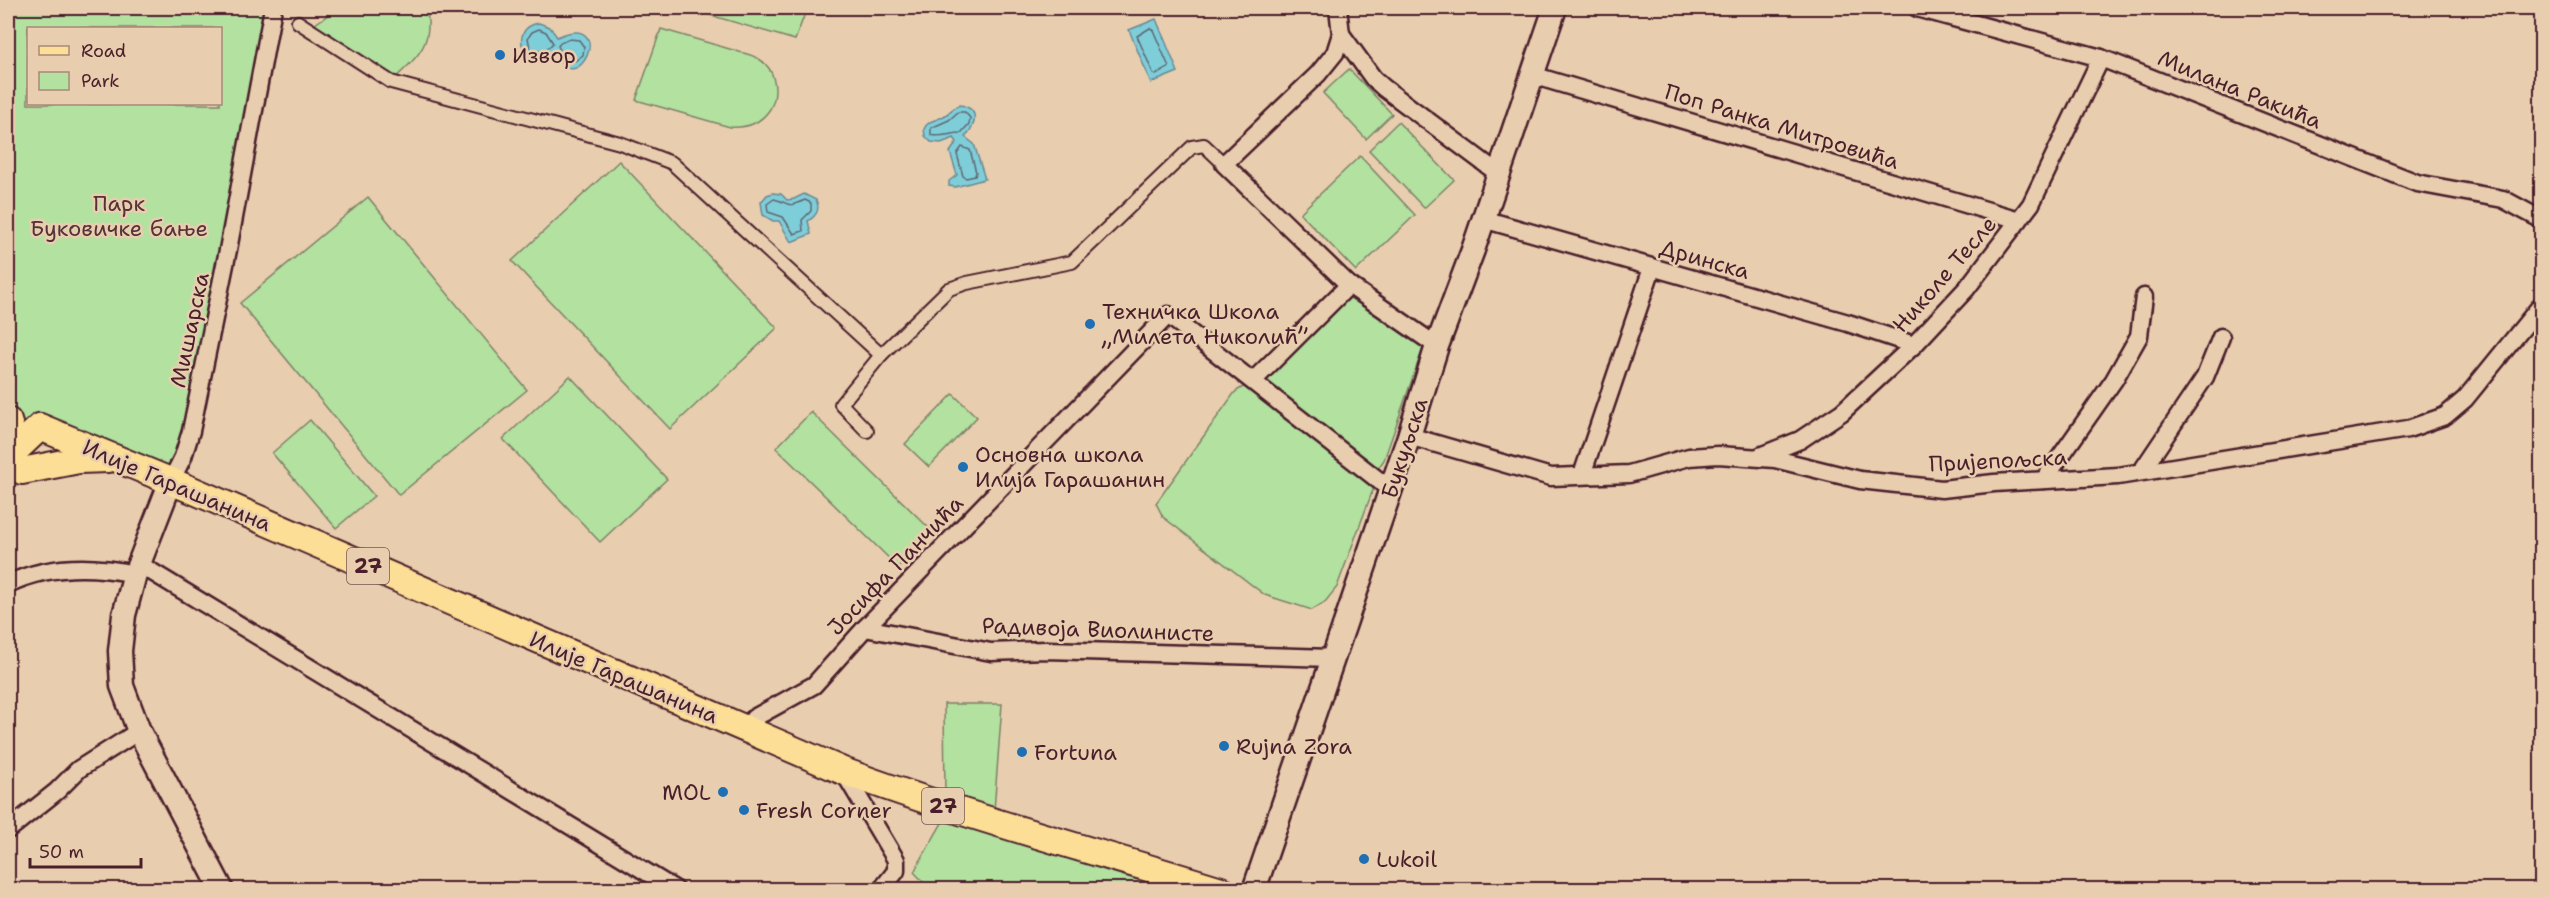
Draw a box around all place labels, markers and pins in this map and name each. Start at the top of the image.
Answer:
place label: Извор [512,41,576,70]
marker: Извор [493,48,507,62]
place label: Техничка Школа „Милета Николић” [1101,297,1308,351]
marker: Техничка Школа „Милета Николић” [1083,317,1097,331]
place label: Основна школа Илија Гарашанин [975,440,1165,494]
marker: Основна школа Илија Гарашанин [956,460,970,474]
place label: Rujna Zora [1236,732,1352,761]
place label: Fortuna [1034,738,1117,767]
marker: Rujna Zora [1217,739,1231,753]
marker: Fortuna [1015,745,1029,759]
place label: MOL [662,778,711,807]
marker: MOL [716,785,730,799]
place label: Fresh Corner [756,796,892,825]
marker: Fresh Corner [737,803,751,817]
place label: Lukoil [1376,845,1437,874]
marker: Lukoil [1357,852,1371,866]

